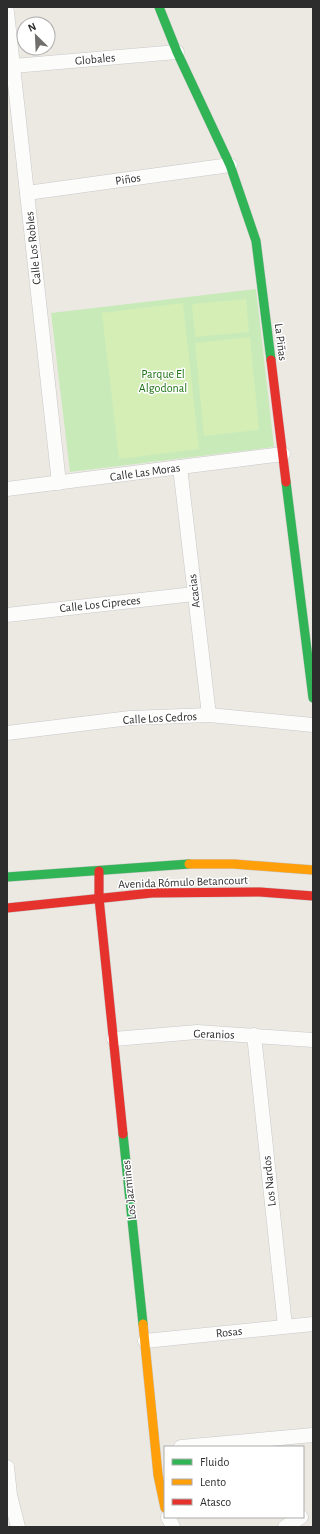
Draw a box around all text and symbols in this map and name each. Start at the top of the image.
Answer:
north arrow [16,16,56,56]
text: N [26,21,38,34]
street label: Globales [74,51,116,67]
street label: Piños [114,171,142,187]
street label: Calle Los Robles [23,211,43,285]
street label: La Piñas [273,322,289,362]
park label: Parque El Algodonal [139,368,187,394]
street label: Calle Las Moras [109,461,181,483]
street label: Acacias [186,573,202,609]
street label: Calle Los Cipreces [59,594,141,614]
street label: Calle Los Cedros [123,710,197,726]
street label: Avenida Rómulo Betancourt [118,874,248,890]
street label: Geranios [193,1027,235,1041]
street label: Los Nardos [260,1155,278,1207]
street label: Los Jazmines [120,1160,138,1220]
street label: Rosas [215,1325,243,1339]
legend [164,1446,304,1518]
text: Fluido [200,1456,229,1468]
text: Lento [200,1476,226,1488]
text: Atasco [200,1496,231,1508]

